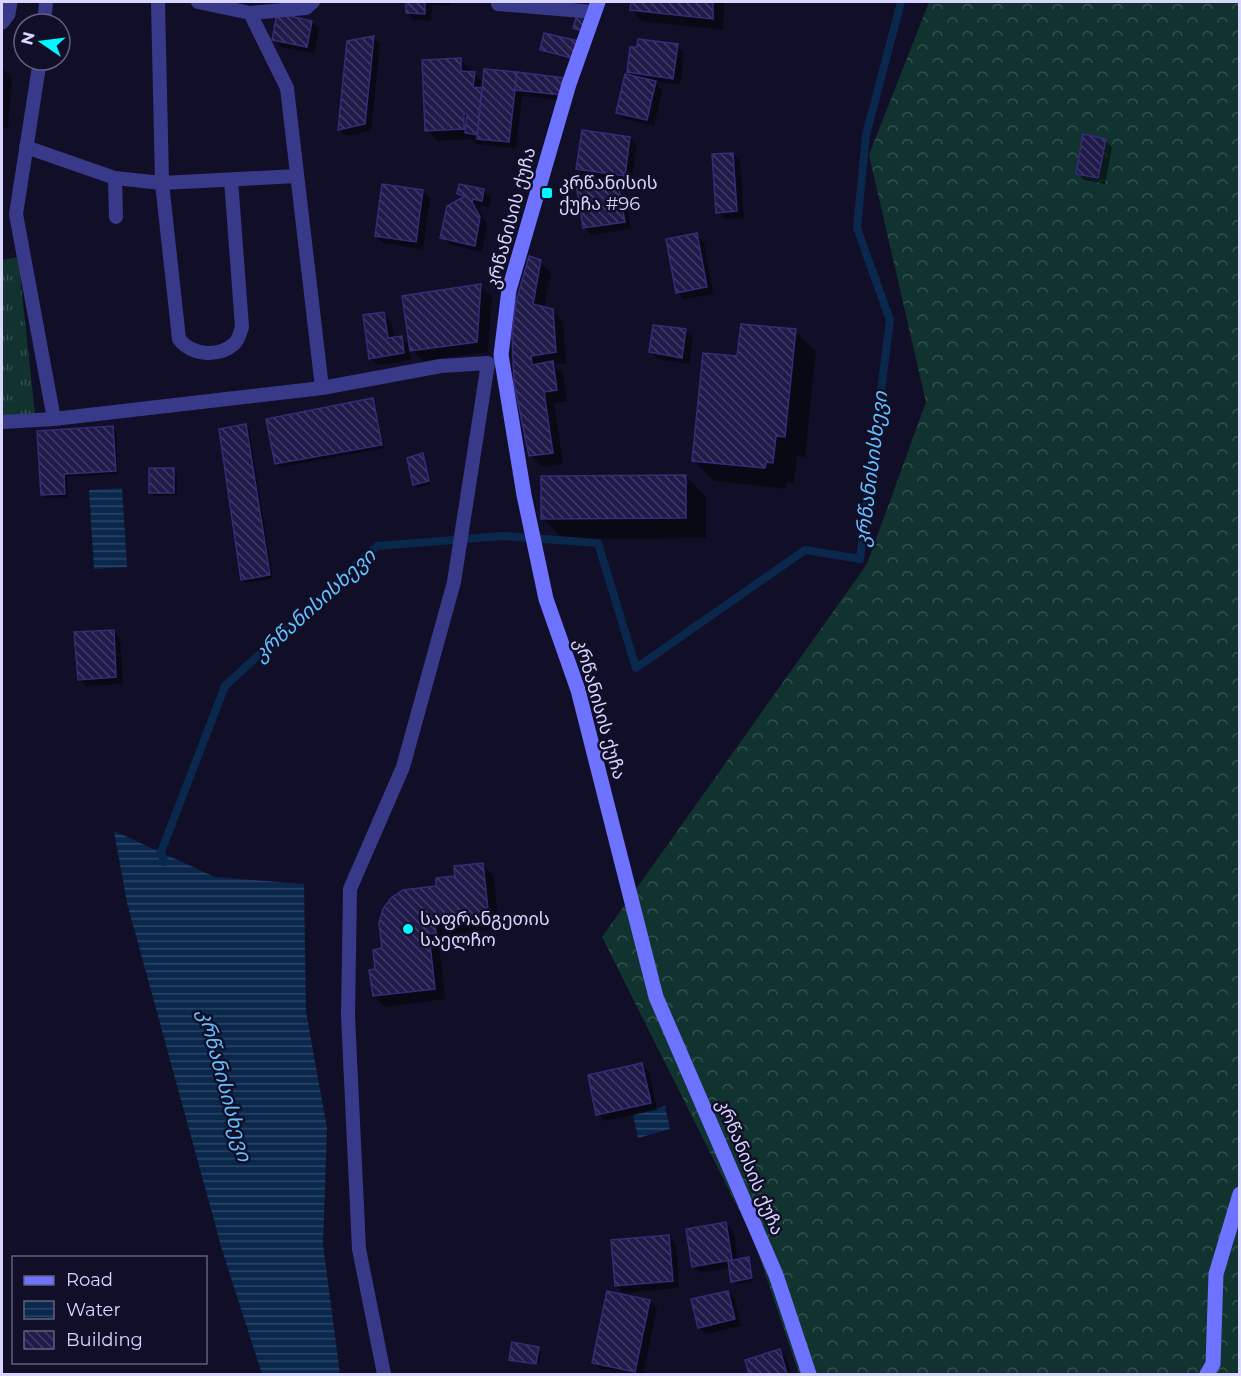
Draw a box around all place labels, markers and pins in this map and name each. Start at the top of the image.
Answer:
place label: კრწანისის ქუჩა #96 [559,172,658,215]
marker: კრწანისის ქუჩა #96 [540,186,554,200]
place label: საფრანგეთის საელჩო [420,908,550,951]
marker: საფრანგეთის საელჩო [401,922,415,936]

